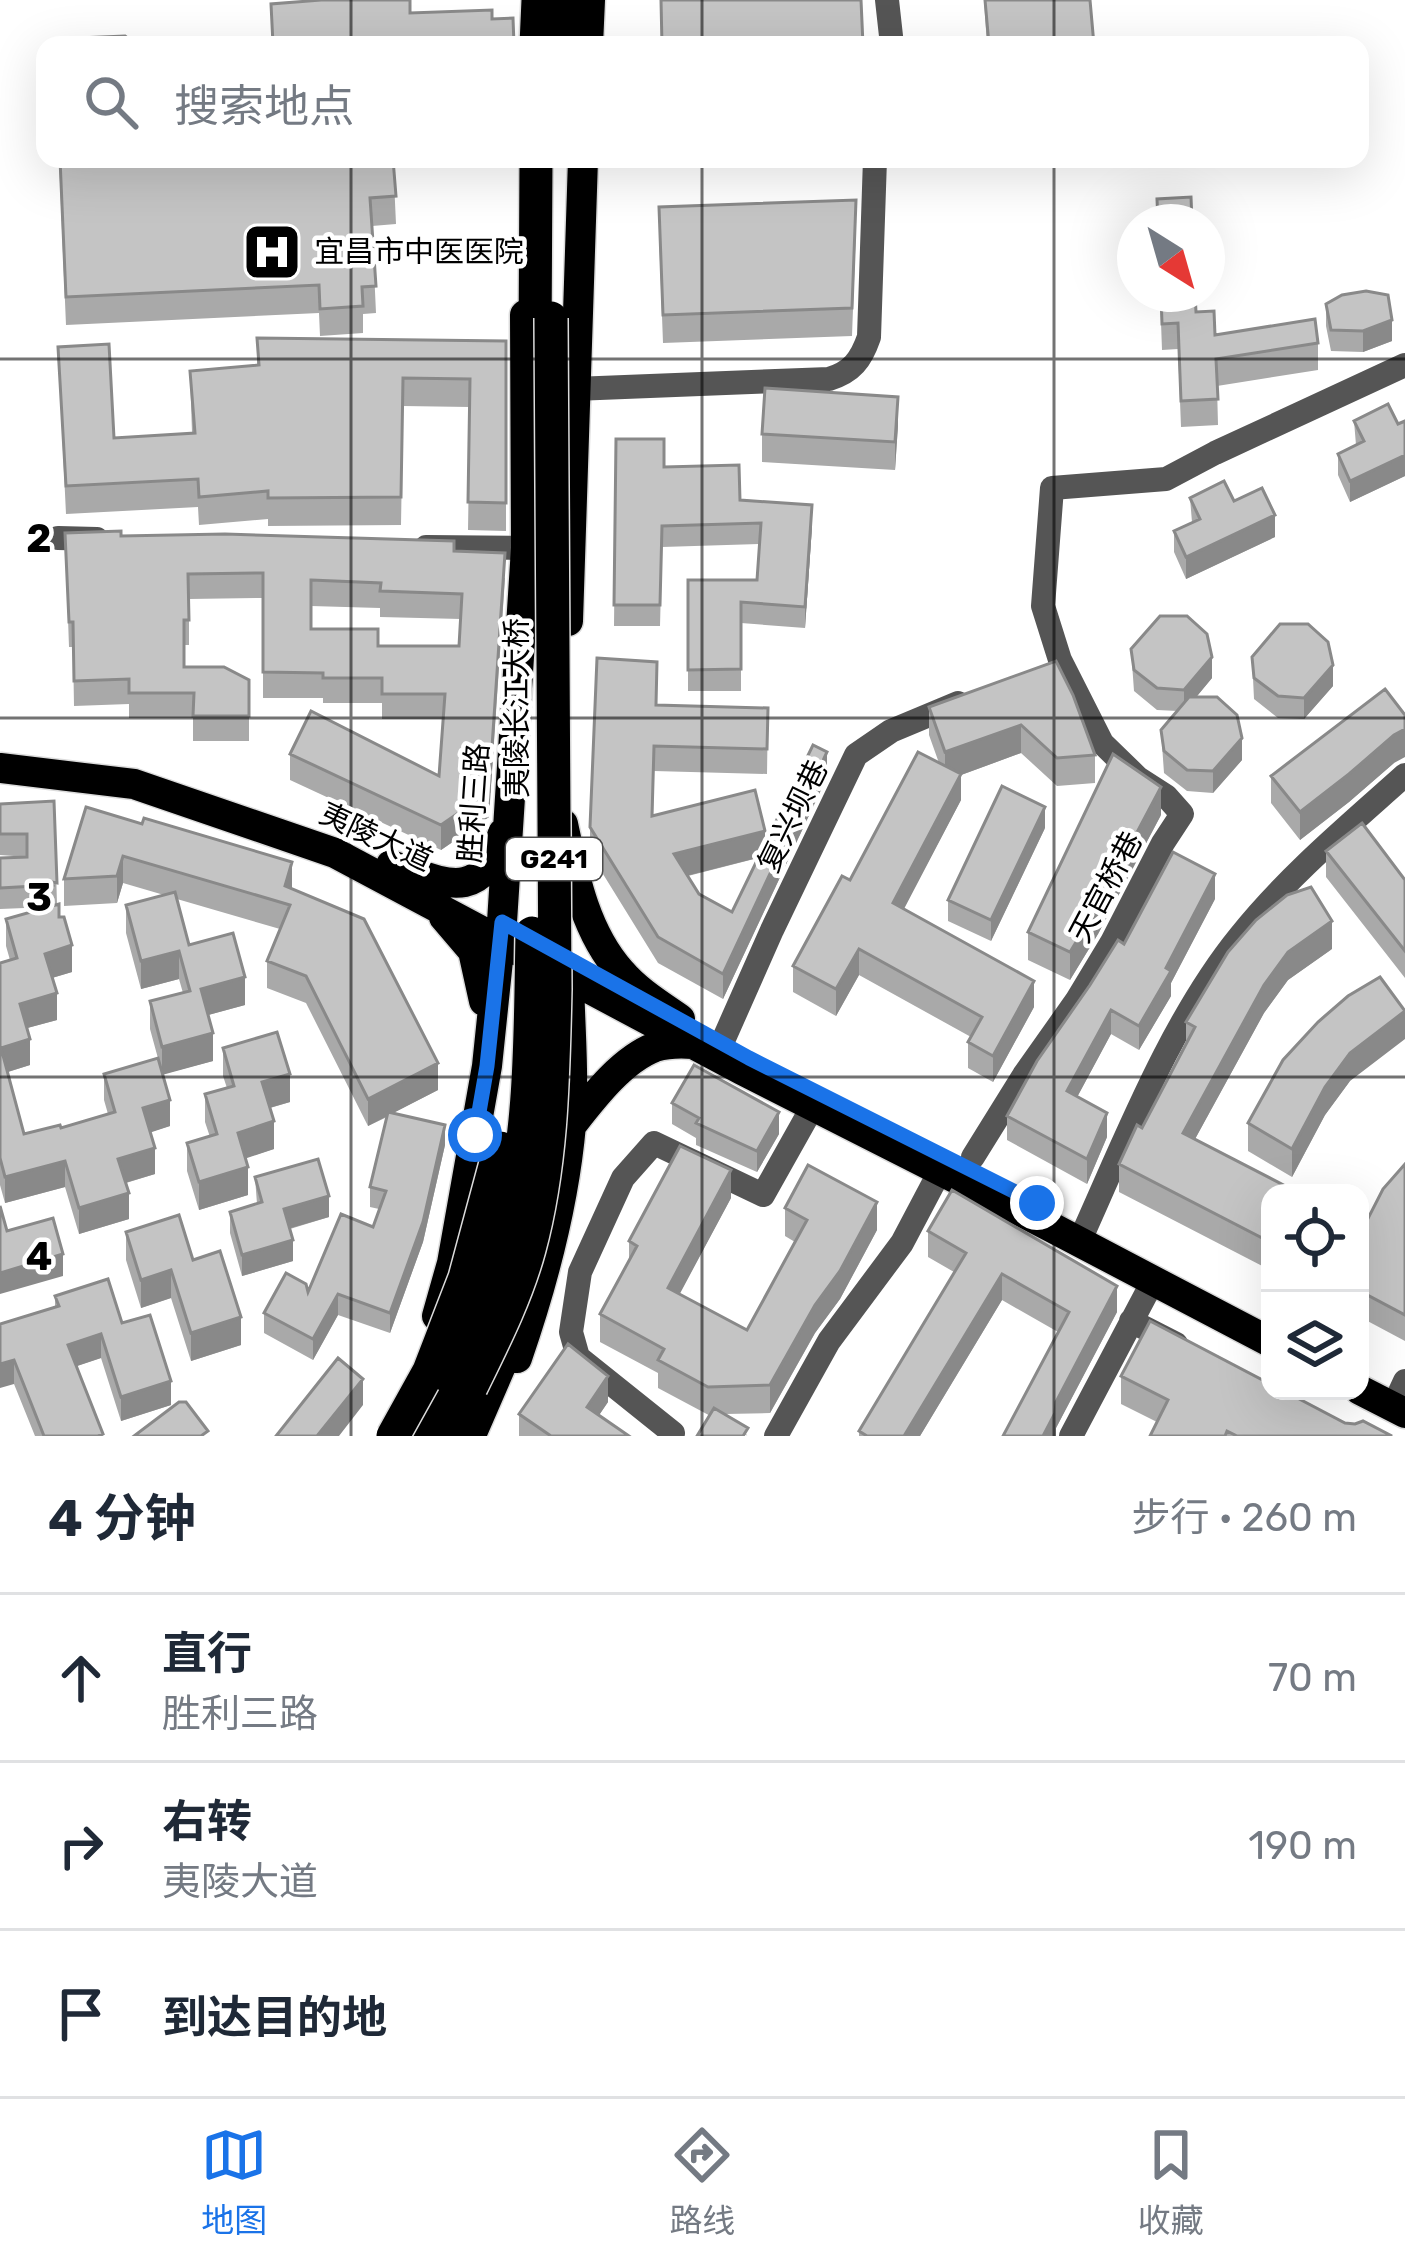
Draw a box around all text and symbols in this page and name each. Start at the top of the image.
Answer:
search box [36,36,1369,168]
icon: search [78,69,144,135]
text: 搜索地点 [174,80,354,133]
north arrow [1117,204,1225,312]
hospital icon: 宜昌市中医医院 [241,221,303,283]
place label: 宜昌市中医医院 [314,234,524,270]
text: 2 [26,516,52,562]
street label: 夷陵长江大桥 [499,618,535,798]
street label: 胜利三路 [452,742,496,864]
street label: 复兴坝巷 [751,754,835,878]
street label: 夷陵大道 [314,795,438,879]
street label: 天官桥巷 [1062,826,1150,948]
road number: G241 [506,838,602,880]
text: 3 [26,875,52,921]
route start [448,1108,502,1162]
route end [1010,1176,1064,1230]
map controls [1261,1184,1369,1400]
button: locate [1261,1184,1369,1292]
text: 4 [26,1234,52,1280]
button: layers [1261,1292,1369,1400]
text: 4 分钟 [48,1488,196,1549]
text: 步行 · 260 m [1132,1495,1357,1541]
text: 直行 [162,1627,252,1680]
icon: ahead [48,1645,114,1711]
text: 70 m [1268,1655,1357,1701]
text: 胜利三路 [162,1691,318,1737]
text: 右转 [162,1795,252,1848]
icon: right [48,1813,114,1879]
text: 190 m [1248,1823,1357,1869]
text: 夷陵大道 [162,1859,318,1905]
icon: arrive [48,1981,114,2047]
text: 到达目的地 [162,1991,387,2044]
tab: 地图 [201,2122,267,2242]
tab: 路线 [669,2122,735,2242]
tab: 收藏 [1138,2122,1204,2242]

